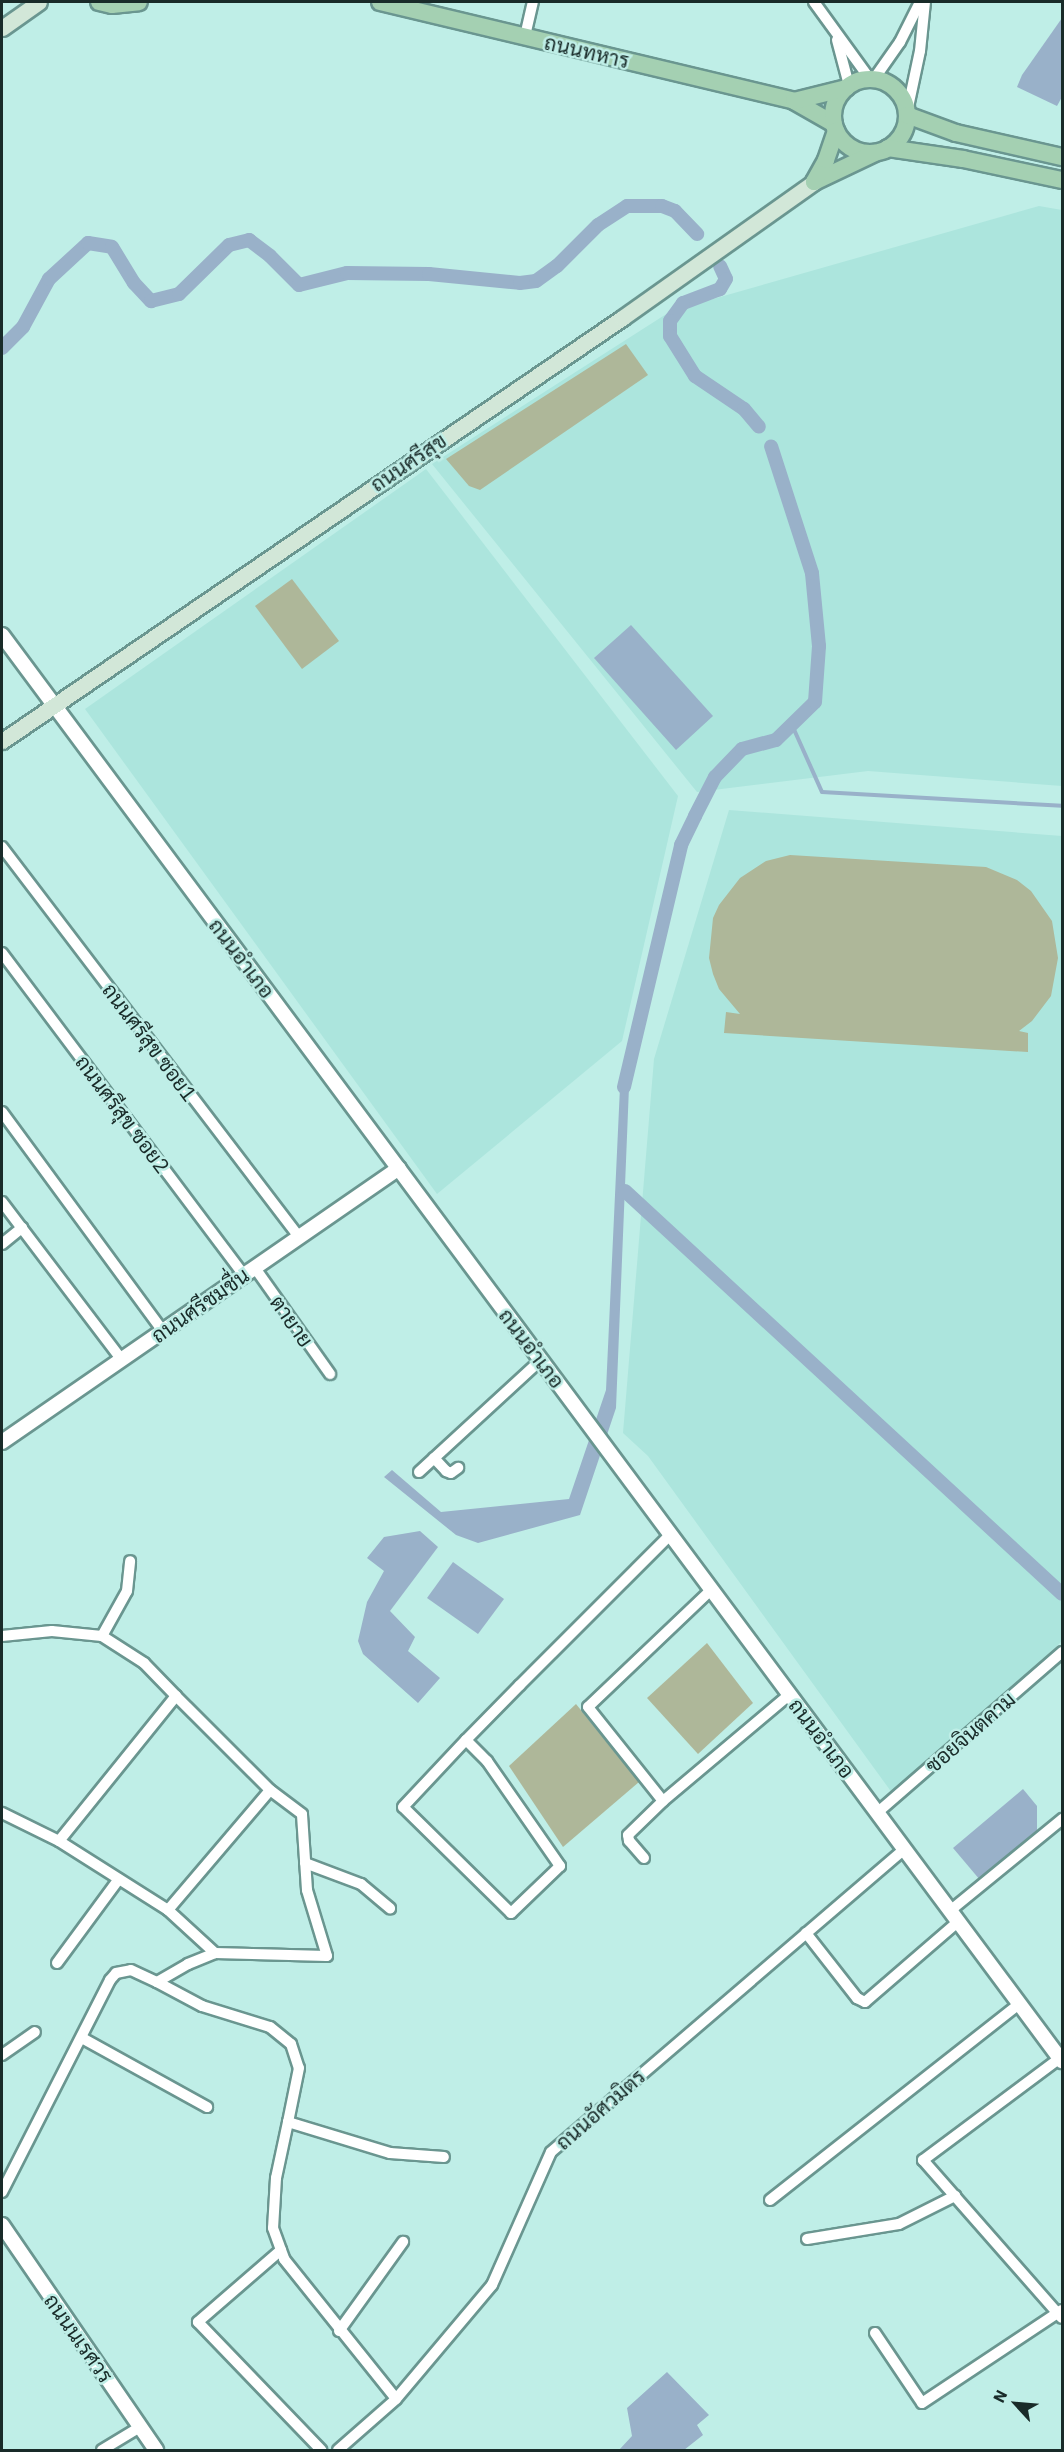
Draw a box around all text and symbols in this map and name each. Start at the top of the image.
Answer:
street label: ถนนทหาร [542,29,632,73]
street label: ถนนศรีสุข [365,427,451,497]
street label: ถนนอำเภอ [204,913,280,1003]
street label: ถนนศรีสุข ซอย1 [97,978,203,1106]
street label: ถนนศรีสุข ซอย2 [70,1050,176,1178]
street label: ถนนศรีชมชื่น [146,1262,254,1348]
street label: ตายาย [265,1290,319,1352]
street label: ถนนอำเภอ [494,1303,570,1393]
street label: ซอยจินตคาม [920,1686,1020,1778]
street label: ถนนอำเภอ [784,1693,860,1783]
street label: ถนนอัศวมิตร [550,2063,650,2155]
street label: ถนนนเรศวร [39,2289,119,2387]
north arrow [986,2374,1046,2434]
text: N [988,2387,1011,2406]

